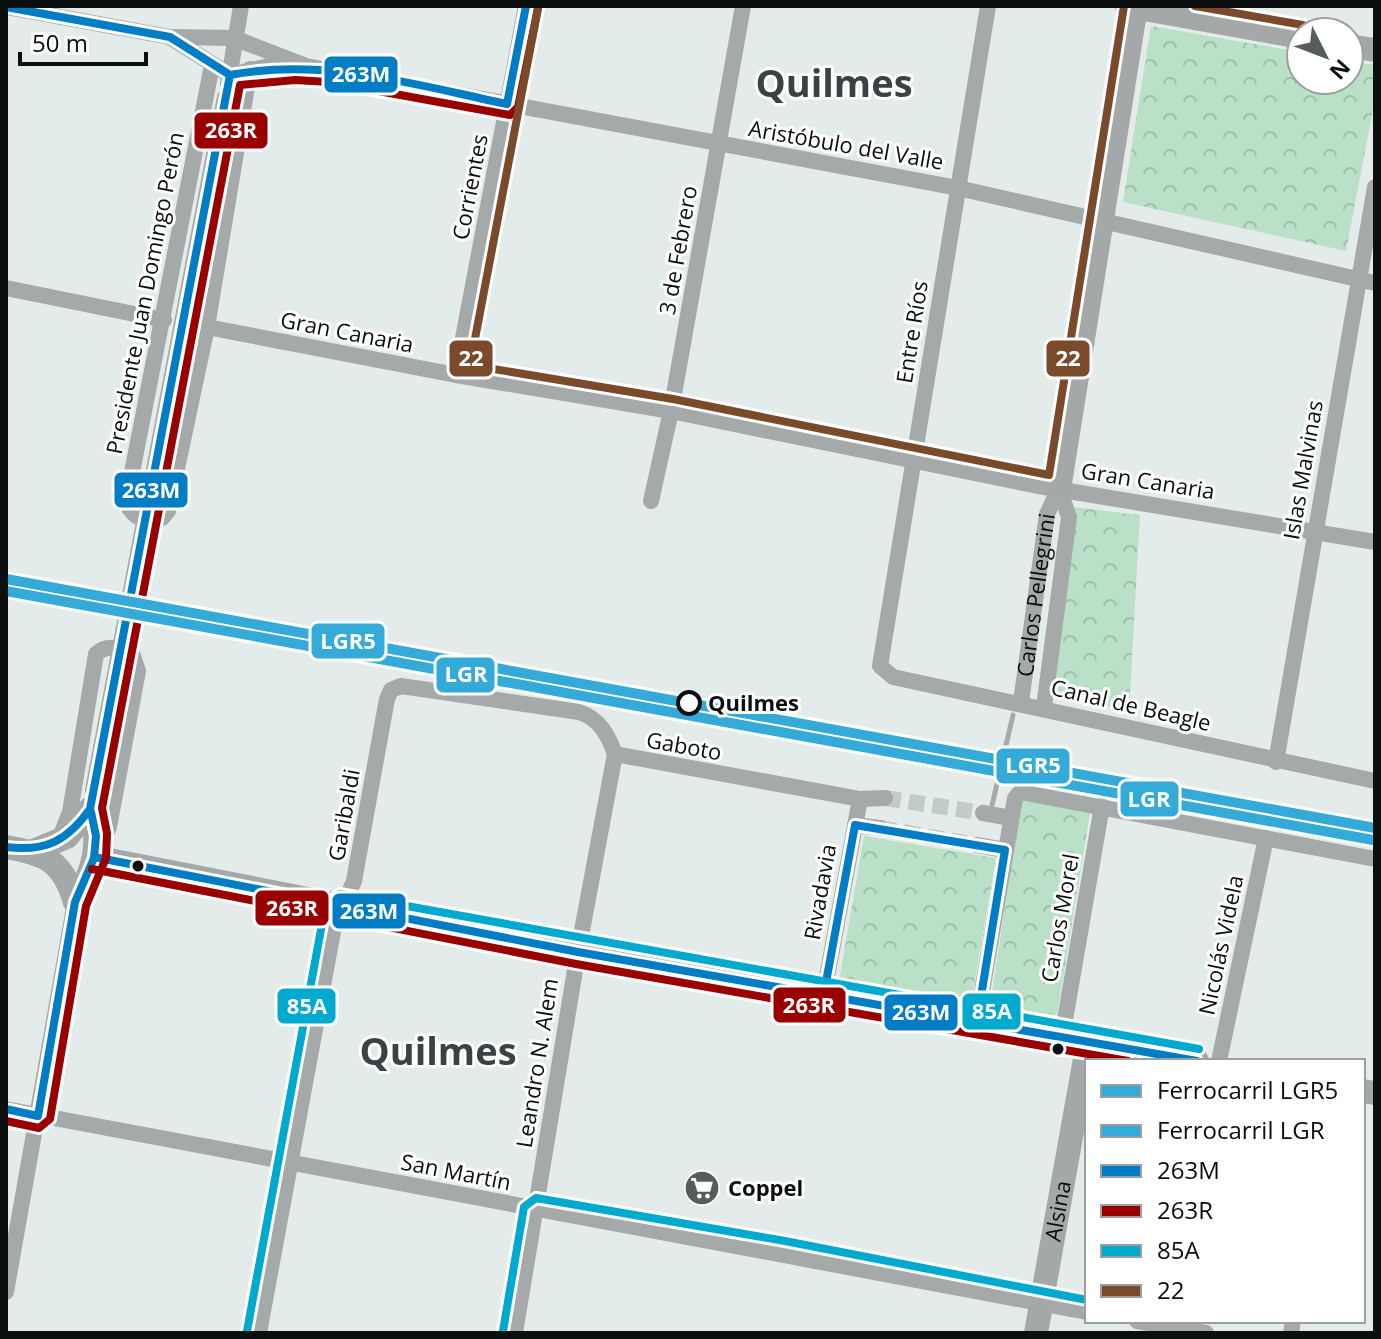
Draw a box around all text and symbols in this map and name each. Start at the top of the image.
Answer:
scale bar [20,16,146,66]
north arrow [1285,16,1365,96]
text: 50 m [32,26,88,59]
text: N [1323,53,1358,87]
line badge: 263M [323,55,399,94]
district label: Quilmes [755,56,913,108]
text: 263M [332,58,390,88]
line badge: 263R [193,111,269,150]
street label: Aristóbulo del Valle [746,112,946,176]
text: 263R [205,114,258,144]
street label: Presidente Juan Domingo Perón [98,129,190,456]
street label: Corrientes [444,131,494,242]
street label: 3 de Febrero [651,183,703,317]
street label: Entre Ríos [888,278,934,385]
street label: Gran Canaria [278,303,416,359]
line badge: 22 [448,339,494,378]
line badge: 22 [1045,339,1091,378]
text: 22 [458,342,484,372]
text: 22 [1055,342,1081,372]
street label: Islas Malvinas [1275,398,1329,542]
street label: Gran Canaria [1079,455,1217,505]
line badge: 263M [113,471,189,509]
text: 263M [122,474,180,504]
street label: Carlos Pellegrini [1009,511,1061,679]
line badge: LGR5 [310,622,386,660]
text: LGR5 [320,625,376,655]
line badge: LGR [435,656,496,694]
text: LGR [445,658,488,688]
street label: Canal de Beagle [1048,671,1214,737]
place label: Quilmes [708,687,799,717]
marker: Quilmes [677,691,701,715]
street label: Gaboto [644,724,724,766]
line badge: LGR5 [995,747,1071,785]
text: LGR5 [1005,749,1061,779]
street label: Garibaldi [320,766,366,863]
line badge: LGR [1119,780,1180,818]
text: LGR [1128,783,1171,813]
street label: Rivadavia [796,842,842,942]
street label: Carlos Morel [1033,851,1085,984]
unlabelled marker [130,858,146,874]
street label: Nicolás Videla [1191,872,1249,1017]
line badge: 263R [254,889,330,927]
text: 263R [266,892,319,922]
line badge: 263M [331,892,407,930]
text: 263M [340,895,398,925]
street label: Leandro N. Alem [508,976,564,1150]
line badge: 263R [772,986,847,1024]
line badge: 85A [276,987,337,1025]
text: 263R [783,989,836,1019]
text: 85A [287,990,328,1020]
line badge: 85A [961,992,1022,1031]
line badge: 263M [883,993,959,1032]
text: 85A [972,995,1013,1025]
text: 263M [892,996,950,1026]
district label: Quilmes [359,1024,517,1076]
unlabelled marker [1050,1041,1066,1057]
legend [1085,1059,1365,1323]
text: Ferrocarril LGR5 [1157,1073,1338,1106]
text: Ferrocarril LGR [1157,1113,1325,1146]
street label: San Martín [399,1146,514,1196]
text: 263M [1157,1153,1220,1186]
supermarket icon: Coppel [683,1169,721,1207]
place label: Coppel [728,1172,803,1202]
street label: Alsina [1037,1178,1077,1244]
text: 263R [1157,1193,1213,1226]
text: 85A [1157,1233,1200,1266]
text: 22 [1157,1273,1184,1306]

